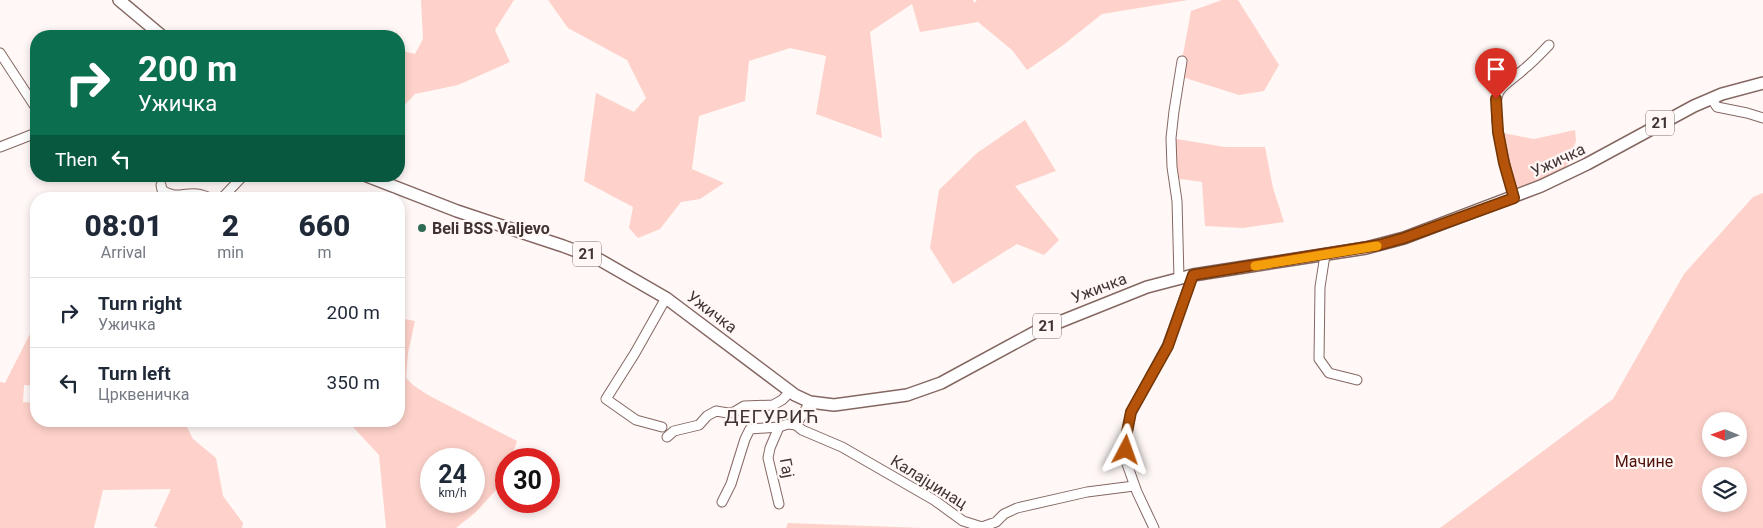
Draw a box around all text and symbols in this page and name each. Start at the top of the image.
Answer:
pin [1475,48,1517,99]
text: 200 m [138,49,237,90]
icon: right [55,50,120,115]
icon: arrive [1482,55,1510,83]
text: Ужичка [138,91,217,116]
road number: 21 [1646,110,1674,136]
street label: Ужичка [1528,139,1588,181]
icon: left [107,145,135,173]
text: Then [55,148,97,171]
text: 08:01 [85,208,163,243]
text: 2 [222,208,239,243]
text: 660 [298,208,350,243]
place label: Beli BSS Valjevo [432,219,550,238]
marker: Beli BSS Valjevo [416,222,428,234]
road number: 21 [573,242,601,266]
text: Arrival [101,243,146,262]
text: min [217,243,244,262]
text: m [317,243,331,262]
street label: Ужичка [1069,269,1129,307]
street label: Ужичка [683,287,741,337]
text: Turn right [98,292,182,315]
icon: right [55,299,83,327]
text: 200 m [327,301,380,324]
road number: 21 [1033,314,1061,338]
text: Ужичка [98,315,156,334]
text: Turn left [98,362,171,385]
icon: left [55,369,83,397]
text: 350 m [327,371,380,394]
text: Црквеничка [98,385,189,404]
district label: ДЕГУРИЋ [724,405,820,428]
north arrow [1702,412,1748,458]
map controls [1702,412,1747,512]
position arrow [1099,423,1151,475]
speed limit sign: 30 [495,448,560,513]
street label: Калајџинац [887,451,971,513]
park label: Мачине [1615,452,1673,471]
street label: Гај [776,456,798,480]
text: 24 [438,460,467,489]
button: layers [1702,467,1747,512]
text: km/h [438,486,467,500]

